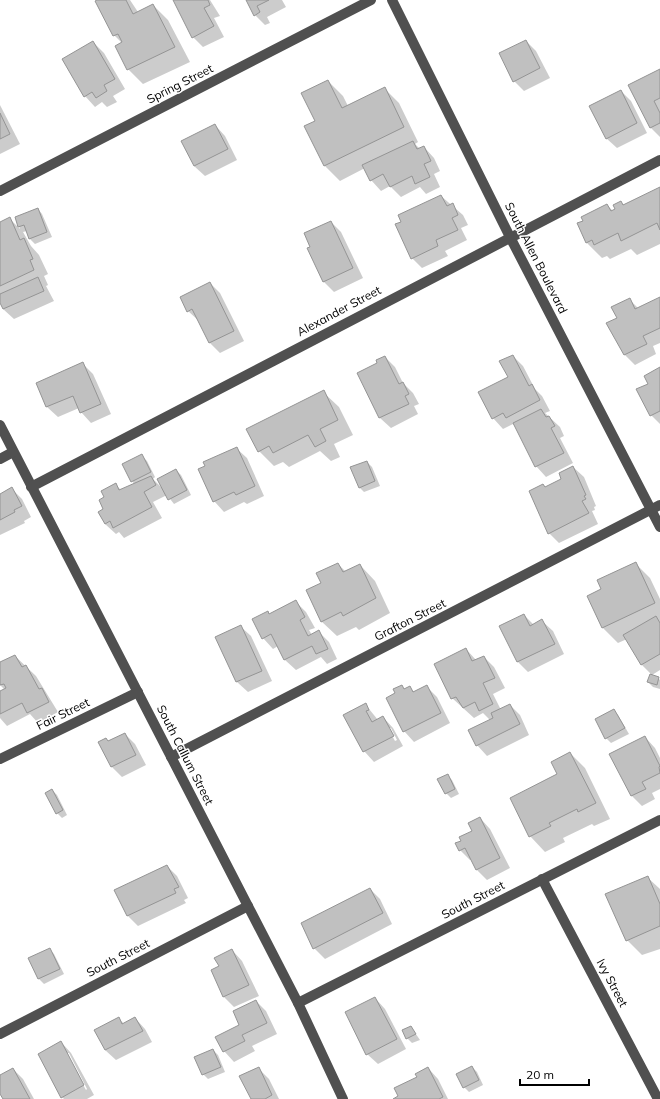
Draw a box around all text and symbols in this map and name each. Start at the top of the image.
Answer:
street label: Spring Street [144,60,215,107]
street label: South Allen Boulevard [502,200,571,316]
street label: Alexander Street [294,282,383,339]
street label: Grafton Street [371,595,448,644]
street label: Fair Street [34,694,92,733]
street label: South Callum Street [154,702,217,807]
street label: South Street [439,877,507,922]
street label: South Street [84,935,152,980]
street label: Ivy Street [594,956,631,1009]
scale bar [520,1061,589,1087]
text: 20 m [526,1067,554,1082]

